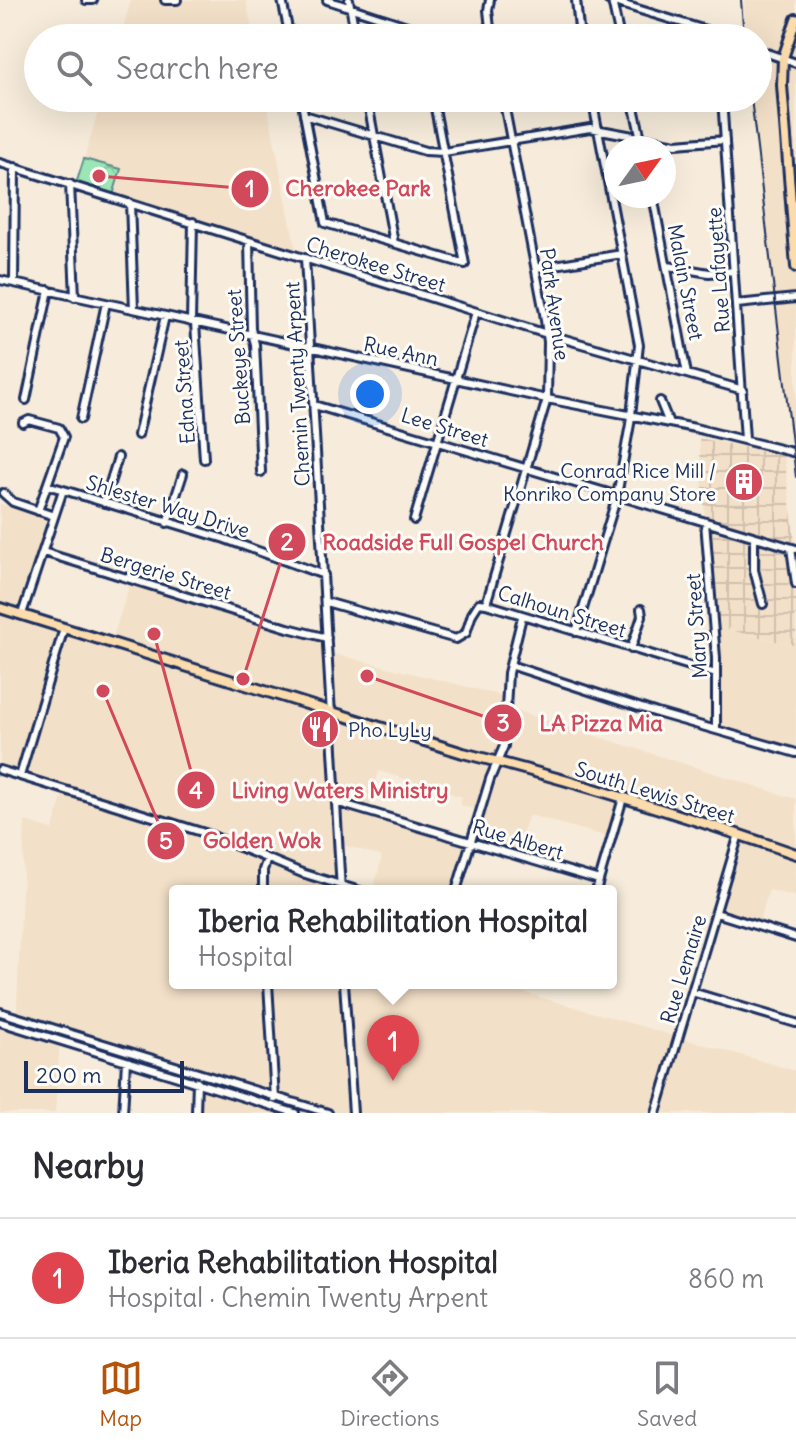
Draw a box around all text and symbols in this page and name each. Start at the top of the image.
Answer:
search box [24,24,772,112]
icon: search [52,46,96,90]
text: Search here [116,49,279,87]
north arrow [604,136,676,208]
callout: Cherokee Park [230,166,447,212]
text: 1 [245,173,255,203]
text: Cherokee Park [285,174,431,202]
street label: Rue Lafayette [701,206,735,334]
street label: Malain Street [663,222,710,342]
street label: Cherokee Street [303,231,449,297]
street label: Park Avenue [535,246,575,362]
street label: Chemin Twenty Arpent [279,281,315,487]
street label: Buckeye Street [221,288,255,426]
street label: Rue Ann [361,331,441,371]
street label: Edna Street [168,339,200,445]
your location [350,374,390,414]
street label: Lee Street [398,402,492,452]
place label: Conrad Rice Mill / Konriko Company Store [503,458,716,506]
building icon: Conrad Rice Mill / Konriko Company Store [723,461,765,503]
street label: Shlester Way Drive [83,469,253,543]
callout: Roadside Full Gospel Church [267,519,620,565]
text: 2 [280,526,294,556]
text: Roadside Full Gospel Church [322,528,604,556]
street label: Bergerie Street [98,541,235,605]
street label: Mary Street [680,572,712,679]
street label: Calhoun Street [495,580,630,642]
callout: LA Pizza Mia [483,700,678,746]
text: 3 [496,707,510,737]
restaurant icon: Pho LyLy [299,708,341,750]
text: LA Pizza Mia [539,709,663,737]
place label: Pho LyLy [348,717,432,742]
street label: South Lewis Street [572,756,738,828]
callout: Living Waters Ministry [176,767,465,813]
text: 4 [189,775,203,805]
text: Living Waters Ministry [231,776,449,804]
street label: Rue Albert [470,813,567,865]
callout: Golden Wok [146,818,337,864]
text: 5 [159,825,173,855]
text: Golden Wok [203,826,321,854]
popup [169,885,617,989]
text: Iberia Rehabilitation Hospital [198,902,588,940]
street label: Rue Lemaire [655,912,711,1026]
text: Hospital [198,940,293,973]
pin: 1 [367,1015,419,1081]
scale bar [24,1057,184,1093]
text: 200 m [36,1061,102,1089]
text: Nearby [32,1144,145,1187]
text: Iberia Rehabilitation Hospital [108,1243,498,1281]
text: 1 [53,1262,63,1295]
text: 860 m [688,1262,764,1295]
text: Hospital · Chemin Twenty Arpent [108,1281,488,1314]
tab: Map [99,1356,143,1432]
tab: Directions [340,1356,440,1432]
tab: Saved [637,1356,697,1432]

